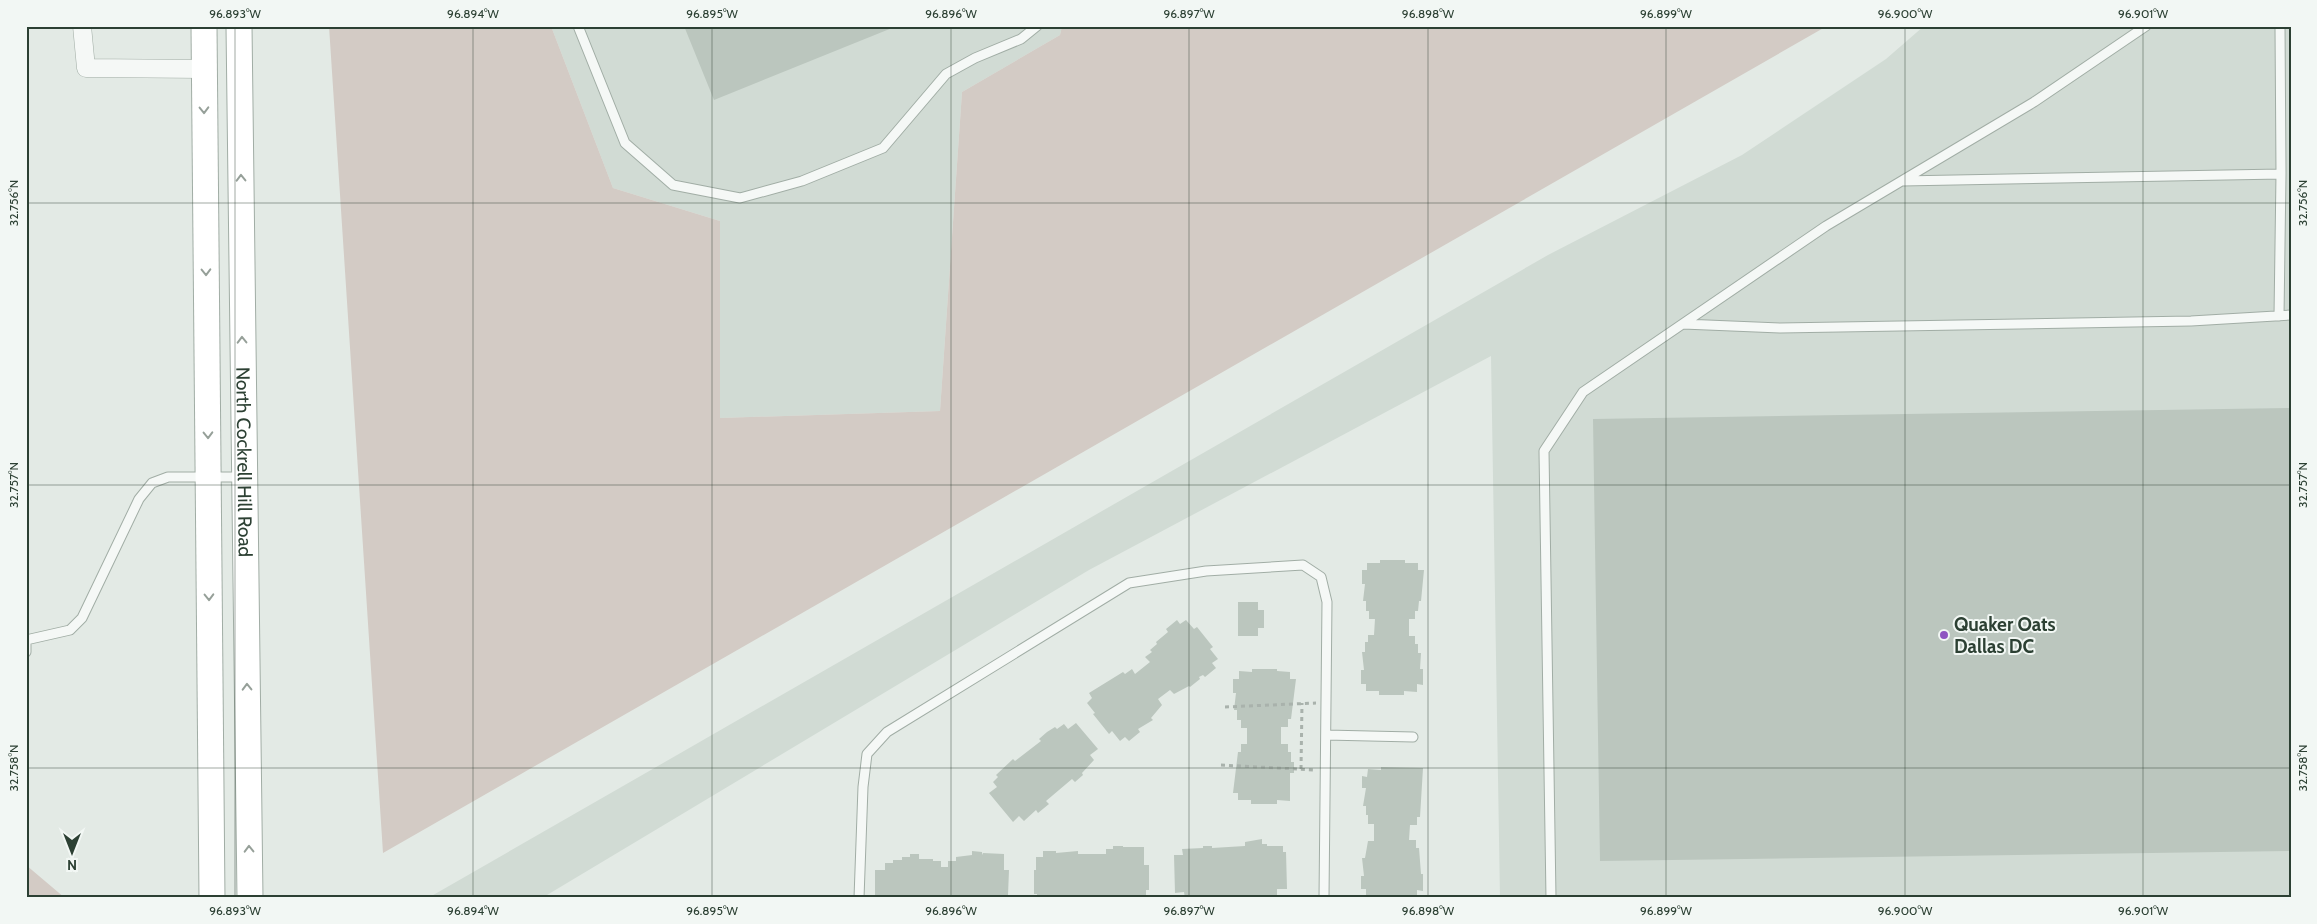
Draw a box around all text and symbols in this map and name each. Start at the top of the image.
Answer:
text: 96.893°W [209,6,261,21]
text: 96.894°W [447,6,500,21]
text: 96.895°W [686,6,738,21]
text: 96.896°W [925,6,978,21]
text: 96.897°W [1163,6,1215,21]
text: 96.898°W [1402,6,1455,21]
text: 96.899°W [1640,6,1693,21]
text: 96.900°W [1878,6,1933,21]
text: 96.901°W [2118,6,2169,21]
one-way arrow [199,106,209,114]
one-way arrow [236,174,246,182]
text: 32.756°N [6,180,21,226]
text: 32.756°N [2295,180,2310,226]
one-way arrow [201,269,211,277]
one-way arrow [237,336,247,344]
street label: North Cockrell Hill Road [232,367,257,557]
one-way arrow [203,432,213,439]
text: 32.757°N [6,462,21,508]
text: 32.757°N [2295,462,2310,508]
one-way arrow [204,594,214,602]
place label: Quaker Oats Dallas DC [1954,613,2056,658]
marker: Quaker Oats Dallas DC [1938,629,1950,641]
one-way arrow [242,682,252,690]
text: 32.758°N [6,744,21,792]
text: 32.758°N [2295,744,2310,792]
north arrow [48,826,98,876]
one-way arrow [244,845,254,852]
text: N [67,856,77,874]
text: 96.893°W [209,903,261,918]
text: 96.894°W [447,903,500,918]
text: 96.895°W [686,903,738,918]
text: 96.896°W [925,903,978,918]
text: 96.897°W [1163,903,1215,918]
text: 96.898°W [1402,903,1455,918]
text: 96.899°W [1640,903,1693,918]
text: 96.900°W [1878,903,1933,918]
text: 96.901°W [2118,903,2169,918]

